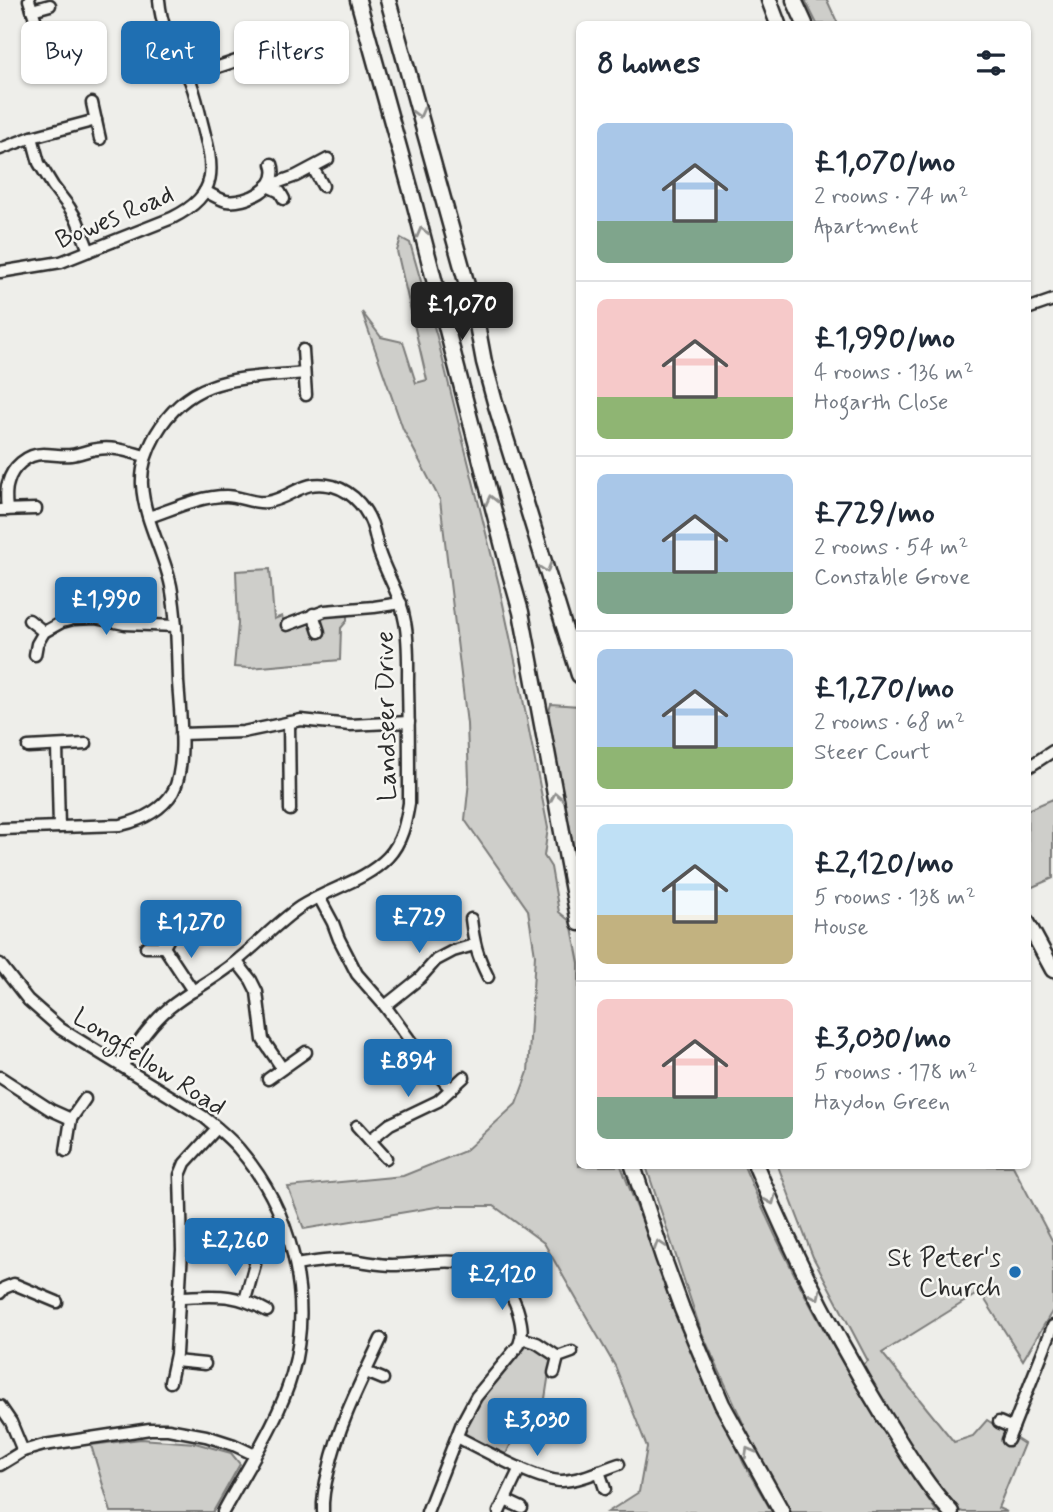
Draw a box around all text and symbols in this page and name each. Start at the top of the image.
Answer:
chip: Buy [21,21,107,84]
chip: Rent [121,21,220,84]
chip: Filters [234,21,349,84]
text: 8 homes [597,44,700,83]
icon: filters [972,44,1010,82]
one-way arrow [411,107,425,119]
text: £1,070/mo [814,143,955,182]
icon: home [653,151,737,235]
street label: Bowes Road [51,178,179,258]
text: 2 rooms · 74 m² [814,182,969,212]
text: Apartment [814,212,919,242]
one-way arrow [416,226,430,238]
pin: £1,070 [405,282,519,342]
text: £1,070 [427,290,497,320]
text: £1,990/mo [814,319,955,358]
icon: home [653,327,737,411]
text: 4 rooms · 136 m² [814,358,974,388]
text: Hogarth Close [814,388,948,418]
one-way arrow [485,494,499,506]
text: £729/mo [814,494,935,533]
icon: home [653,502,737,586]
text: 2 rooms · 54 m² [814,533,968,563]
one-way arrow [537,562,552,574]
text: Constable Grove [814,563,970,593]
pin: £1,990 [49,578,163,637]
text: £1,990 [71,585,141,615]
street label: Landseer Drive [369,631,405,801]
text: £1,270/mo [814,669,954,708]
icon: home [653,677,737,761]
text: 2 rooms · 68 m² [814,708,965,738]
text: Steer Court [814,738,931,768]
one-way arrow [549,791,564,803]
text: £2,120/mo [814,844,954,883]
icon: home [653,852,737,936]
text: 5 rooms · 138 m² [814,883,976,913]
pin: £729 [378,895,460,955]
pin: £1,270 [134,900,248,960]
text: £729 [392,903,446,933]
text: £1,270 [156,908,226,938]
text: House [814,913,868,943]
street label: Longfellow Road [65,1001,232,1127]
text: £3,030/mo [814,1019,951,1058]
icon: home [653,1027,737,1111]
pin: £894 [367,1040,449,1099]
text: £894 [380,1047,436,1077]
text: 5 rooms · 178 m² [814,1058,977,1088]
text: Haydon Green [814,1088,950,1118]
one-way arrow [763,1192,777,1205]
pin: £2,260 [178,1218,292,1278]
text: £2,260 [201,1226,269,1256]
one-way arrow [653,1239,667,1252]
place label: St Peter's Church [887,1242,1001,1306]
pin: £2,120 [445,1252,559,1312]
text: £2,120 [468,1260,536,1290]
marker: St Peter's Church [1007,1264,1023,1280]
one-way arrow [808,1288,822,1300]
pin: £3,030 [480,1398,594,1458]
text: £3,030 [504,1406,570,1436]
one-way arrow [744,1447,757,1460]

